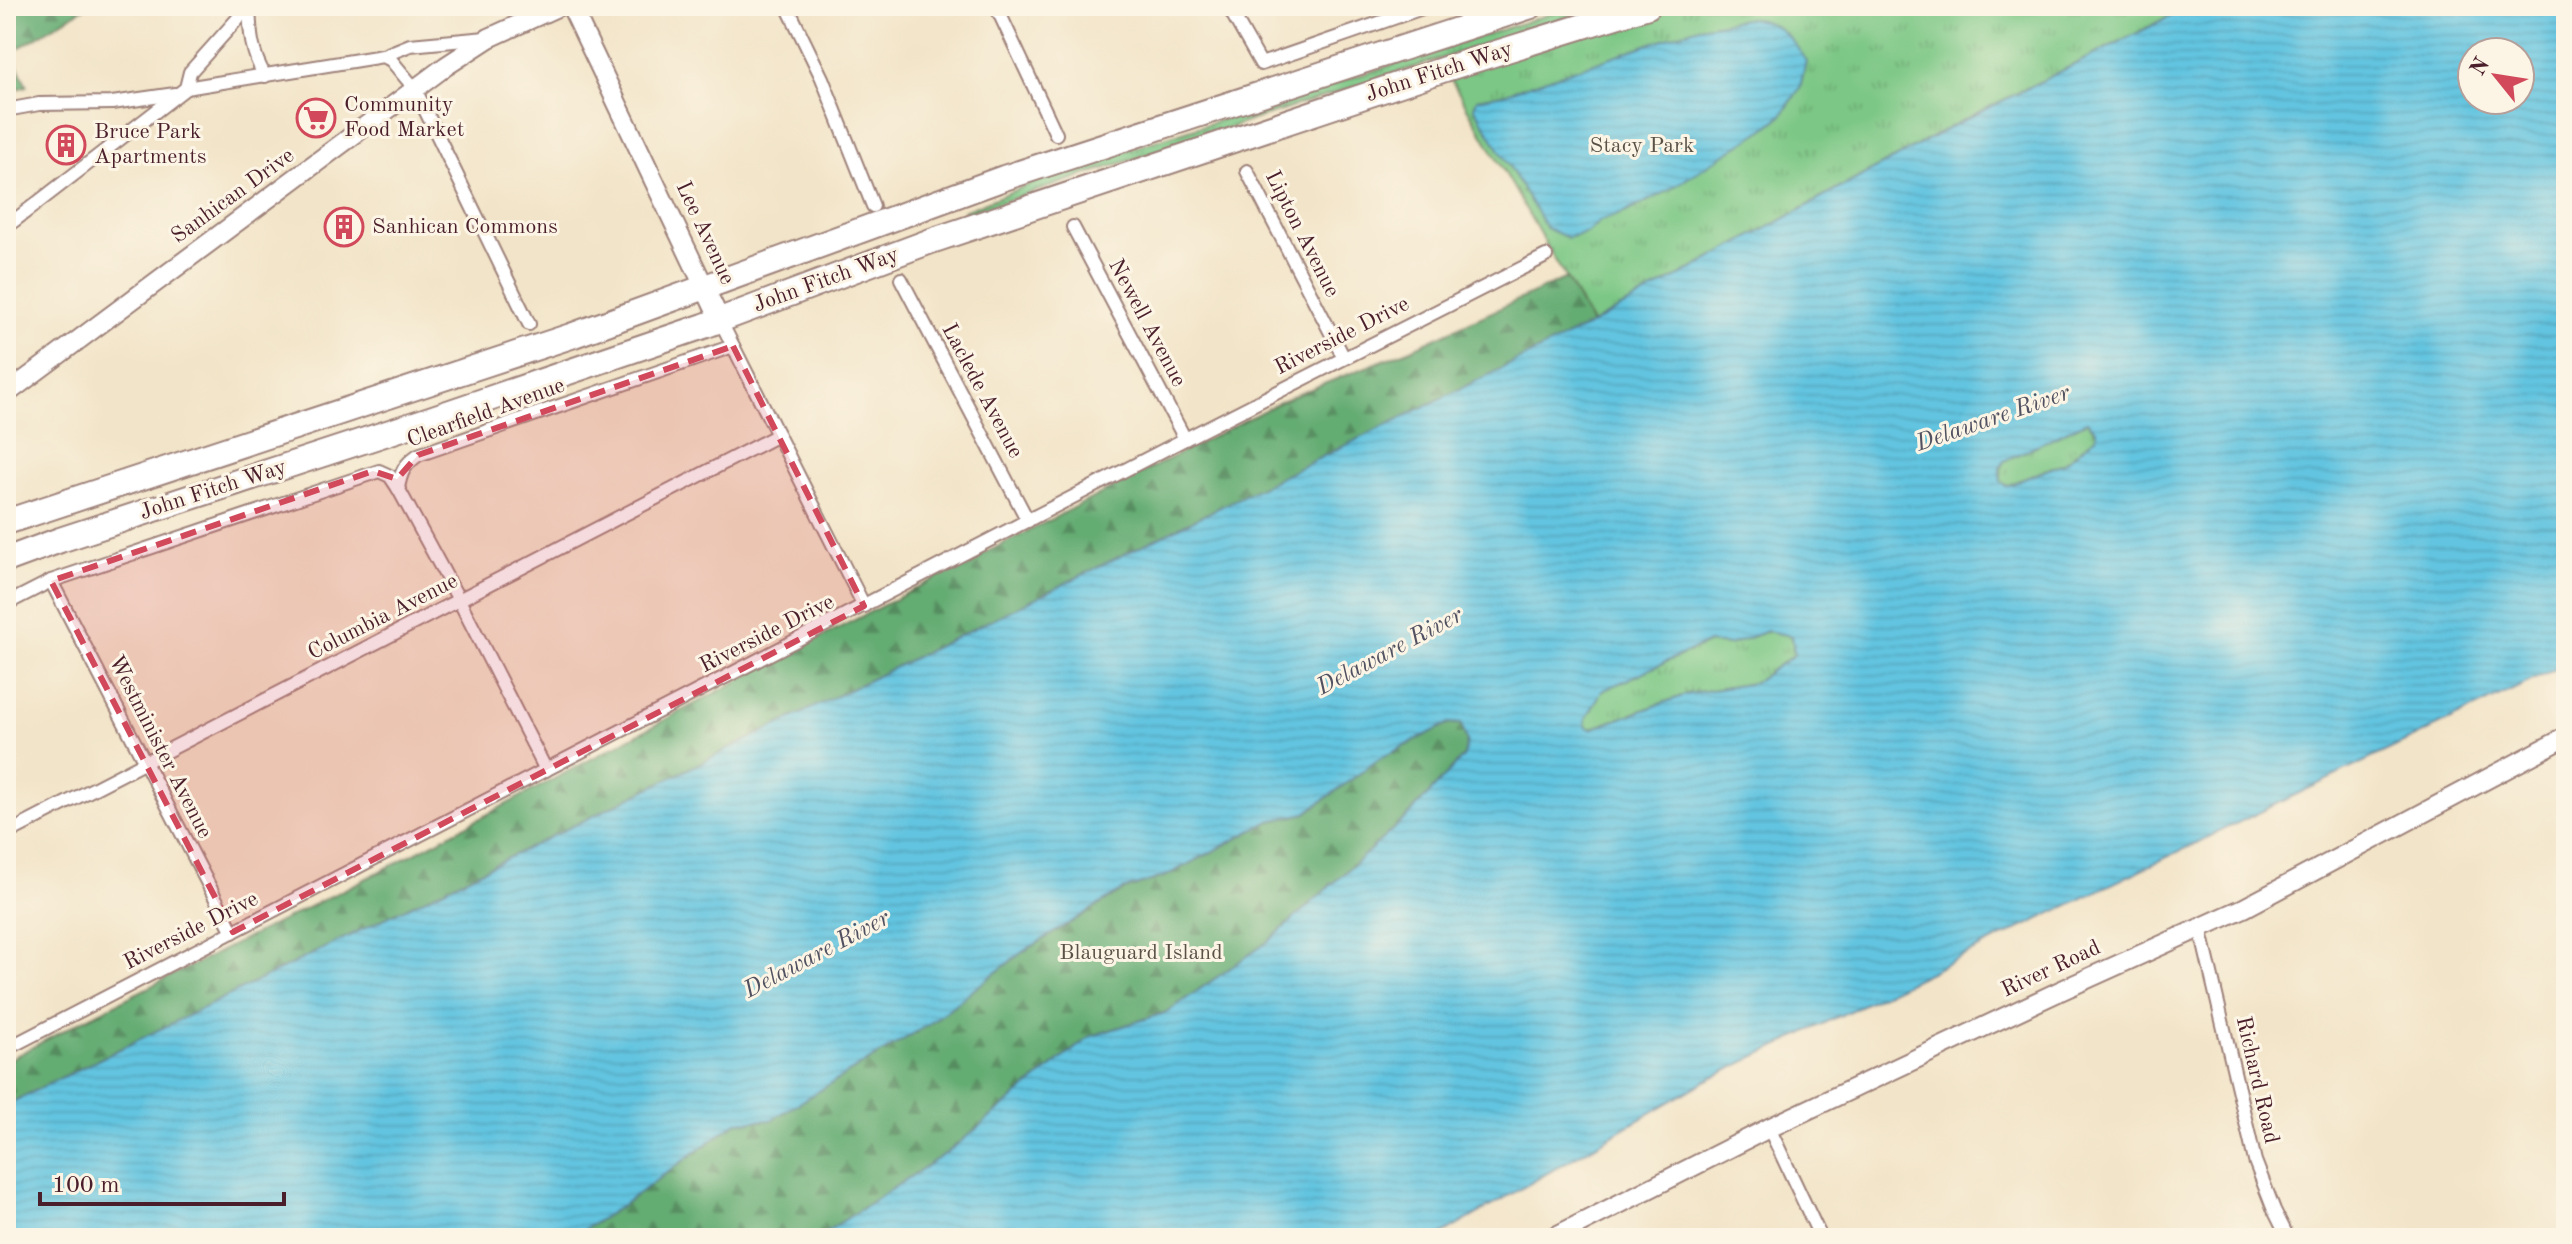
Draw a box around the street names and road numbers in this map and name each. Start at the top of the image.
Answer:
street label: John Fitch Way [1363,38,1515,106]
street label: Sanhican Drive [168,144,298,248]
street label: Lipton Avenue [1261,167,1343,301]
street label: Lee Avenue [672,178,738,288]
street label: John Fitch Way [750,243,902,316]
street label: Newell Avenue [1104,256,1190,390]
street label: Riverside Drive [1271,293,1413,379]
street label: Laclede Avenue [937,320,1027,462]
street label: Clearfield Avenue [404,374,568,452]
street label: John Fitch Way [137,456,289,524]
street label: Columbia Avenue [305,570,461,664]
street label: Riverside Drive [696,591,838,677]
street label: Westminister Avenue [104,652,216,842]
street label: Riverside Drive [120,888,262,974]
street label: River Road [1998,936,2104,1002]
street label: Richard Road [2232,1014,2282,1146]

